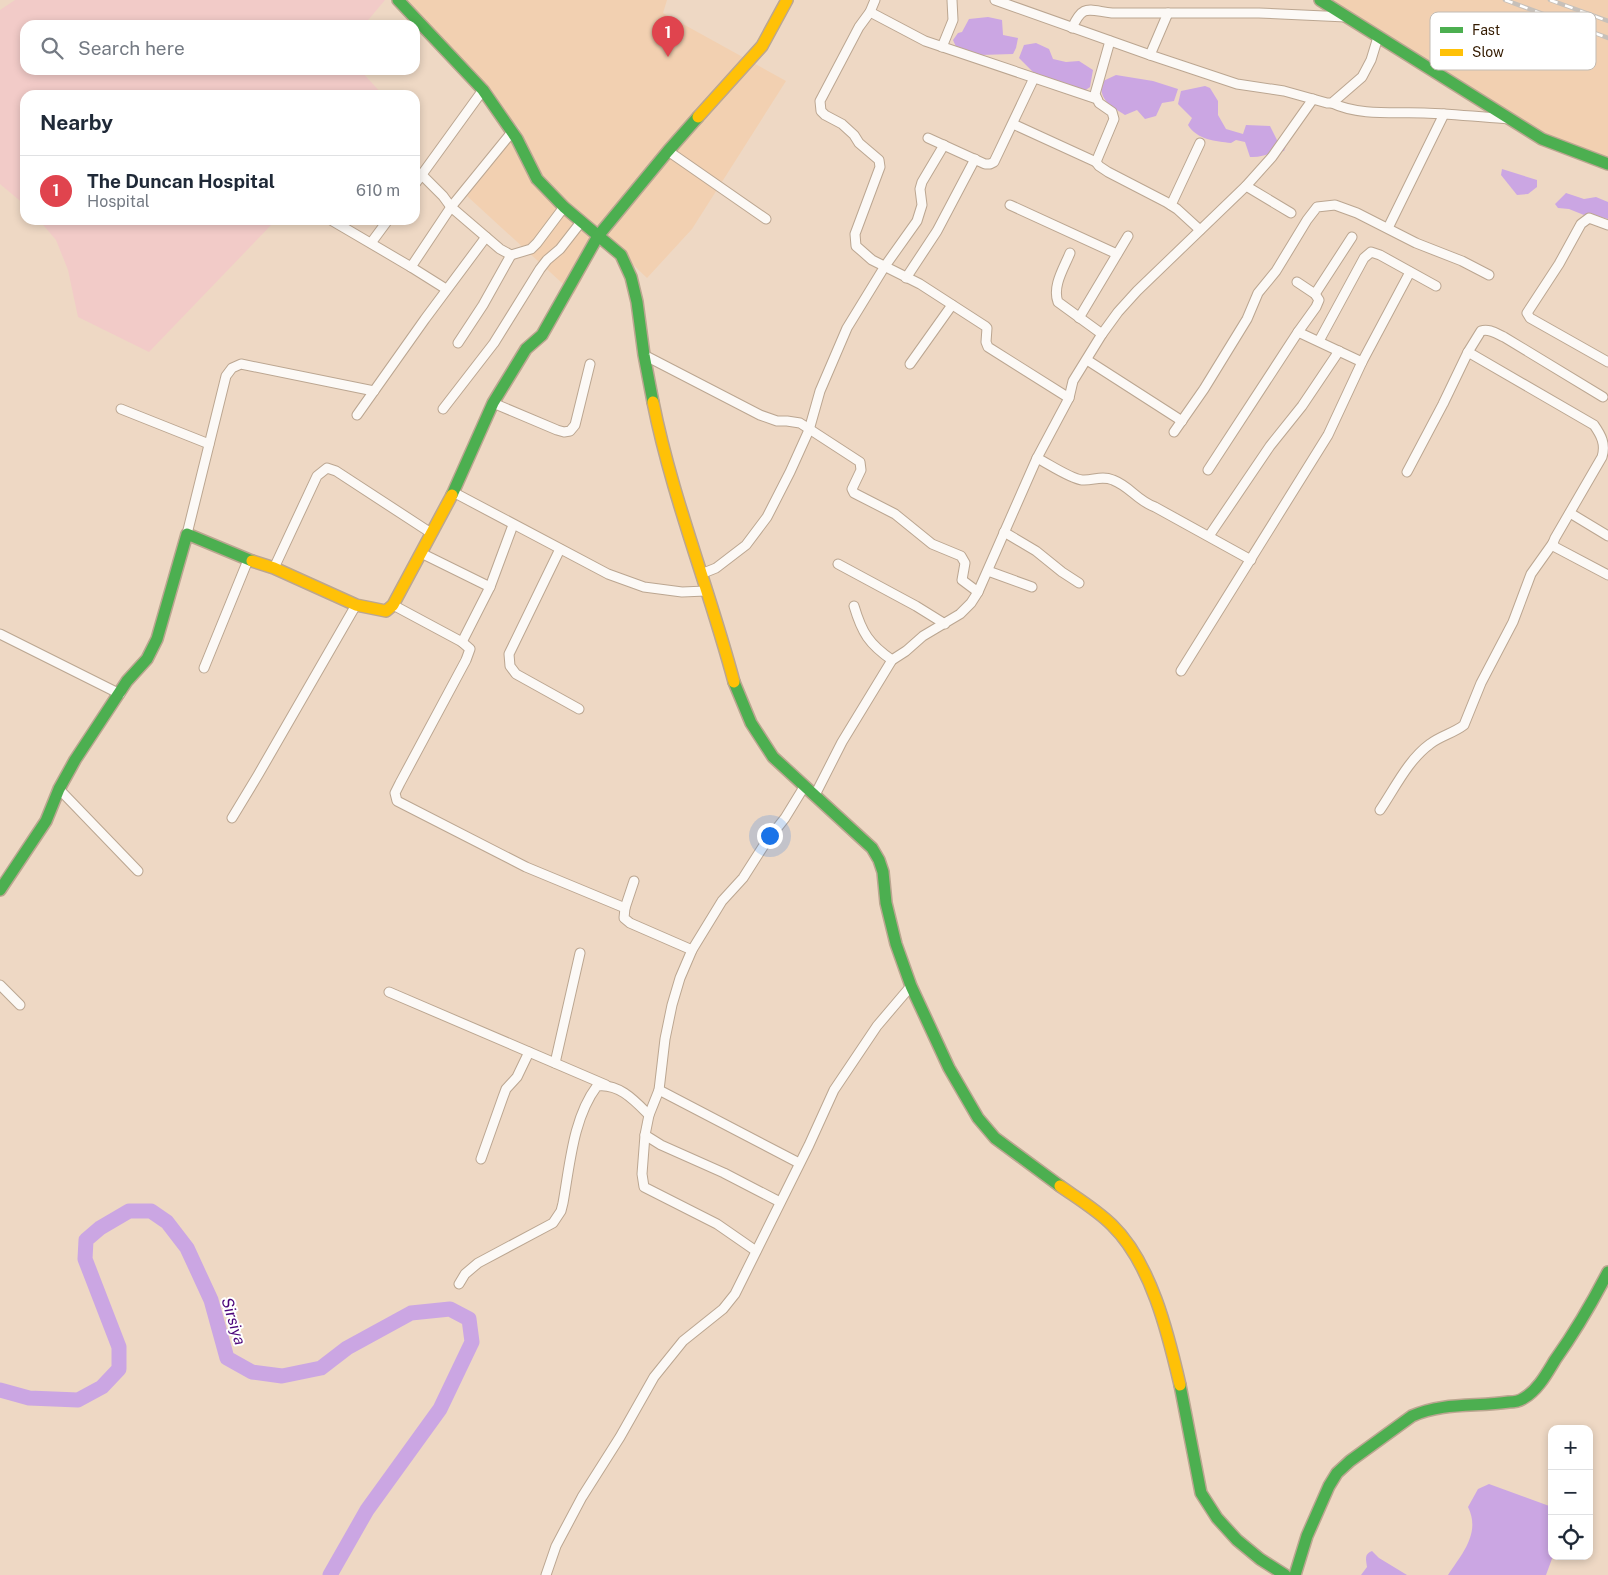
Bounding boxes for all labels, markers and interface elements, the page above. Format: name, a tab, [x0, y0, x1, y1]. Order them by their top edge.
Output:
legend	[1430, 12, 1596, 70]
pin: 1	[652, 16, 684, 57]
search box	[20, 20, 420, 75]
text: Fast	[1472, 22, 1500, 38]
icon: search	[38, 34, 66, 62]
text: Search here	[78, 37, 185, 59]
text: Slow	[1472, 44, 1504, 60]
text: Nearby	[40, 110, 113, 135]
text: The Duncan Hospital	[87, 170, 275, 192]
text: 1	[53, 181, 59, 200]
text: 610 m	[356, 181, 400, 200]
text: Hospital	[87, 192, 150, 211]
your location	[757, 823, 783, 849]
water label: Sirsiya	[217, 1295, 250, 1347]
map controls	[1548, 1425, 1593, 1560]
button: +	[1548, 1425, 1593, 1470]
button: −	[1548, 1470, 1593, 1515]
button: locate	[1548, 1515, 1593, 1560]

